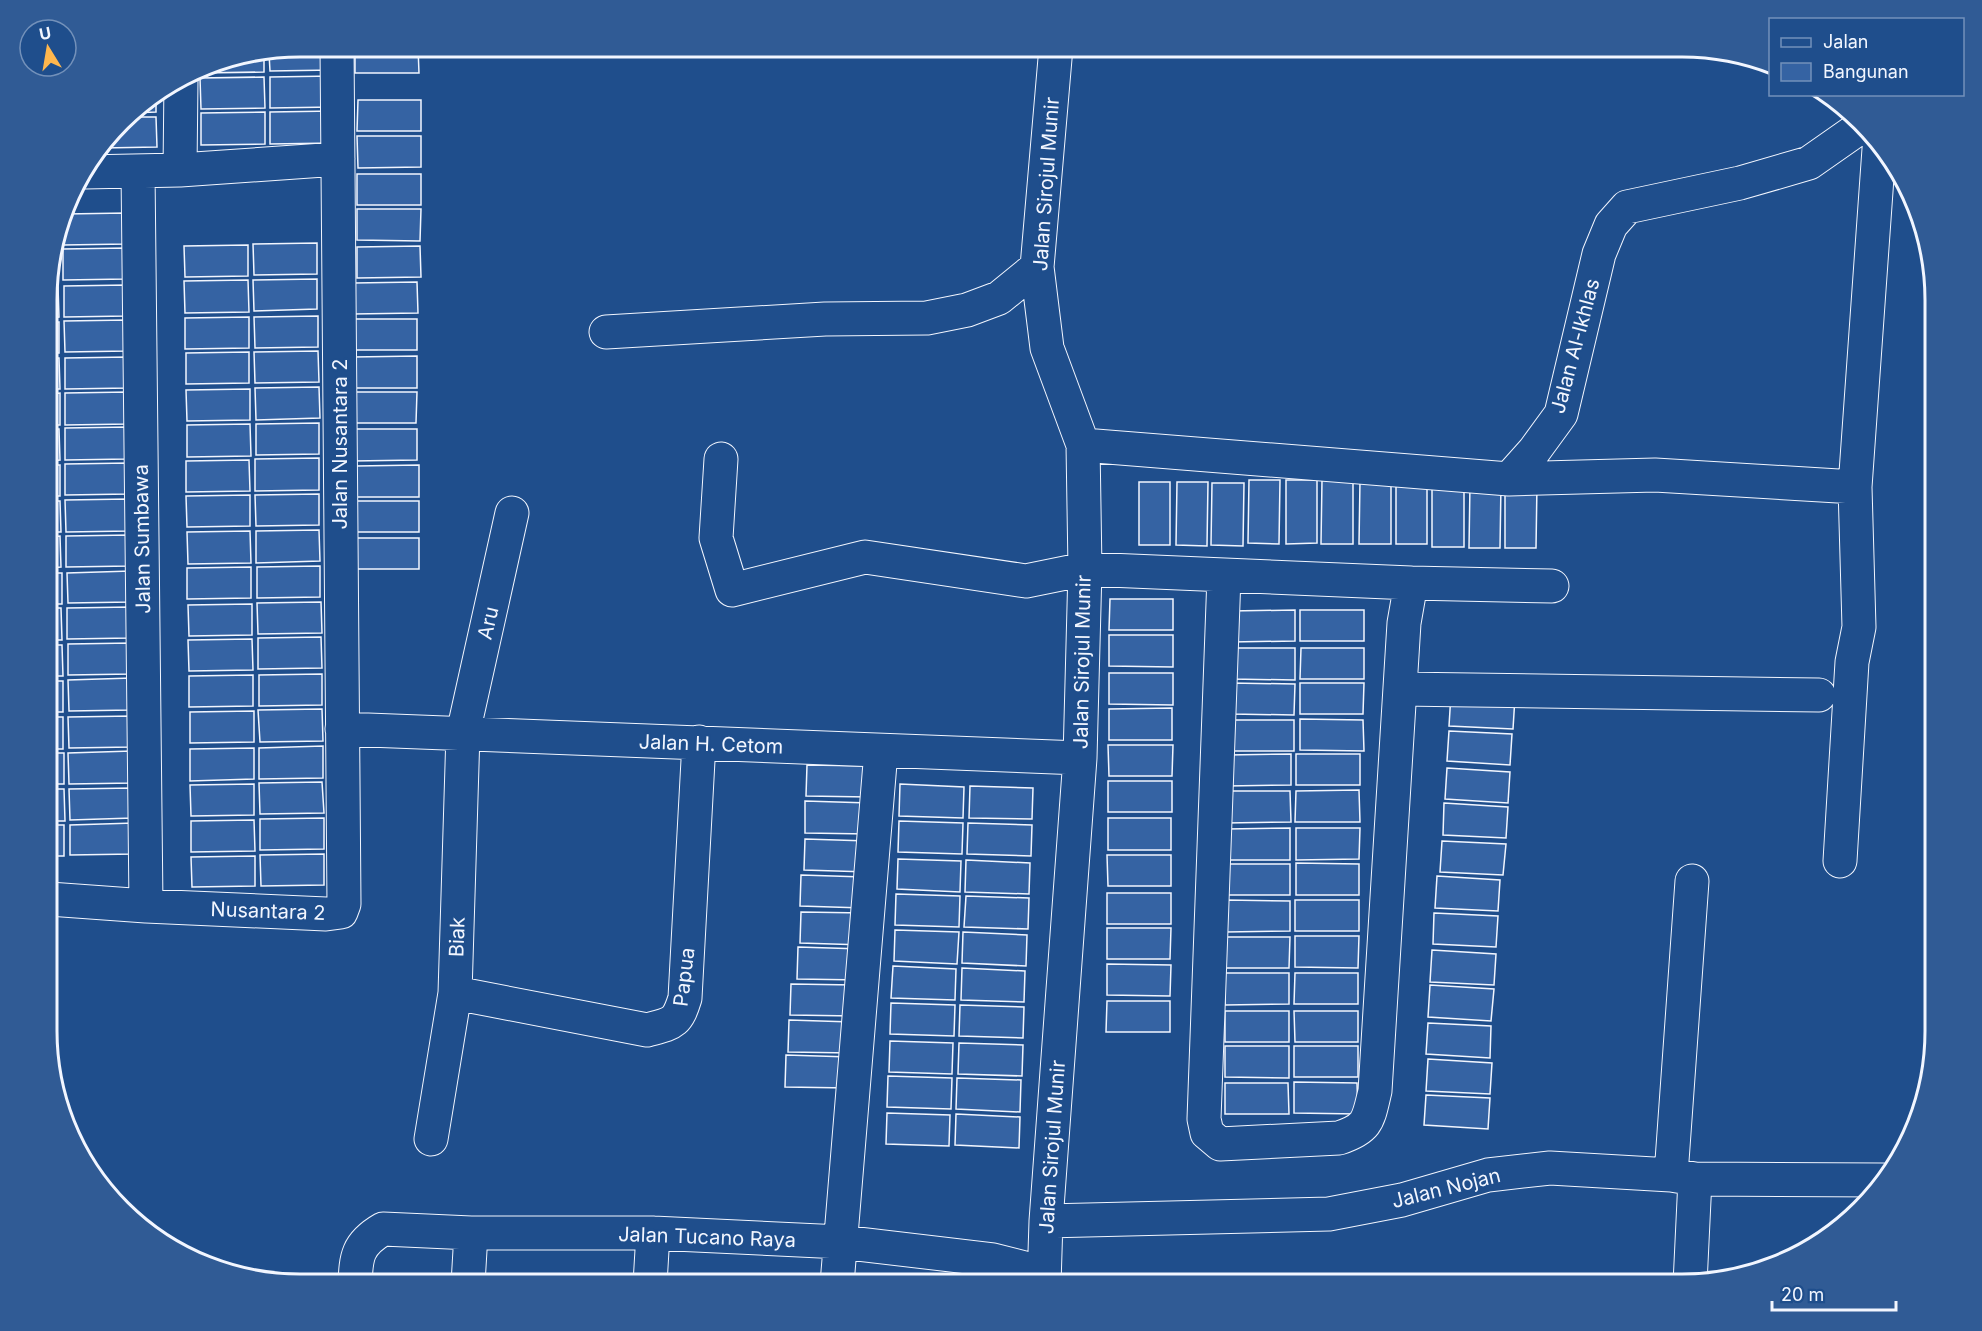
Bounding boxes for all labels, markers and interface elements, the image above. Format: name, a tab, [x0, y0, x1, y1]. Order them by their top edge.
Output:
north arrow	[18, 18, 78, 78]
legend	[1769, 18, 1964, 96]
text: U	[37, 22, 53, 44]
text: Jalan	[1823, 31, 1868, 52]
text: Bangunan	[1823, 61, 1909, 82]
street label: Jalan Sirojul Munir	[1028, 96, 1064, 272]
street label: Jalan Al-Ikhlas	[1545, 276, 1605, 416]
street label: Jalan Nusantara 2	[328, 358, 352, 530]
street label: Jalan Sumbawa	[129, 464, 155, 614]
street label: Jalan Sirojul Munir	[1068, 574, 1096, 749]
street label: Aru	[473, 604, 503, 642]
street label: Jalan H. Cetom	[638, 729, 784, 759]
street label: Nusantara 2	[210, 897, 326, 925]
street label: Biak	[444, 917, 470, 957]
street label: Papua	[668, 946, 700, 1008]
street label: Jalan Sirojul Munir	[1034, 1059, 1070, 1235]
street label: Jalan Nojan	[1389, 1163, 1503, 1213]
street label: Jalan Tucano Raya	[618, 1222, 796, 1252]
scale bar	[1772, 1274, 1896, 1312]
text: 20 m	[1781, 1284, 1824, 1305]

